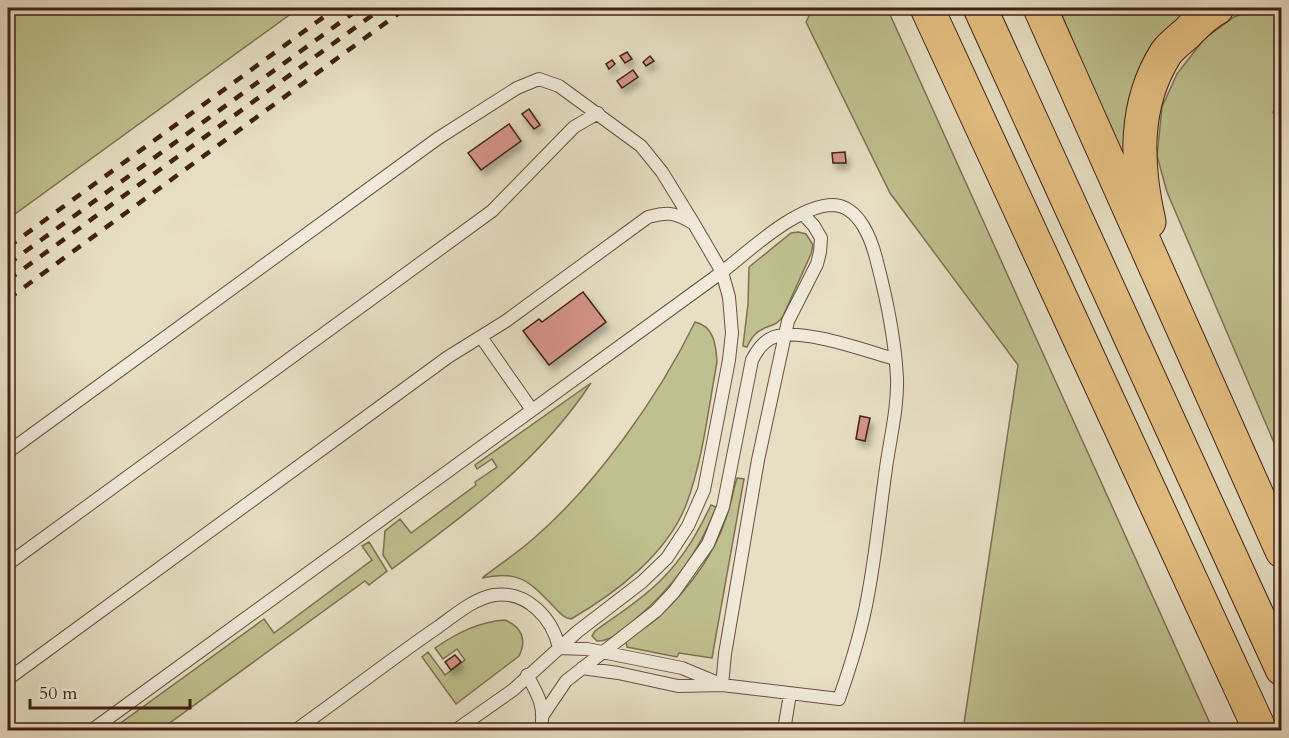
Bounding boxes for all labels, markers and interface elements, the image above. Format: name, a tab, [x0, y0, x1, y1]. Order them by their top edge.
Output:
scale bar	[30, 672, 190, 710]
text: 50 m	[39, 681, 78, 706]

